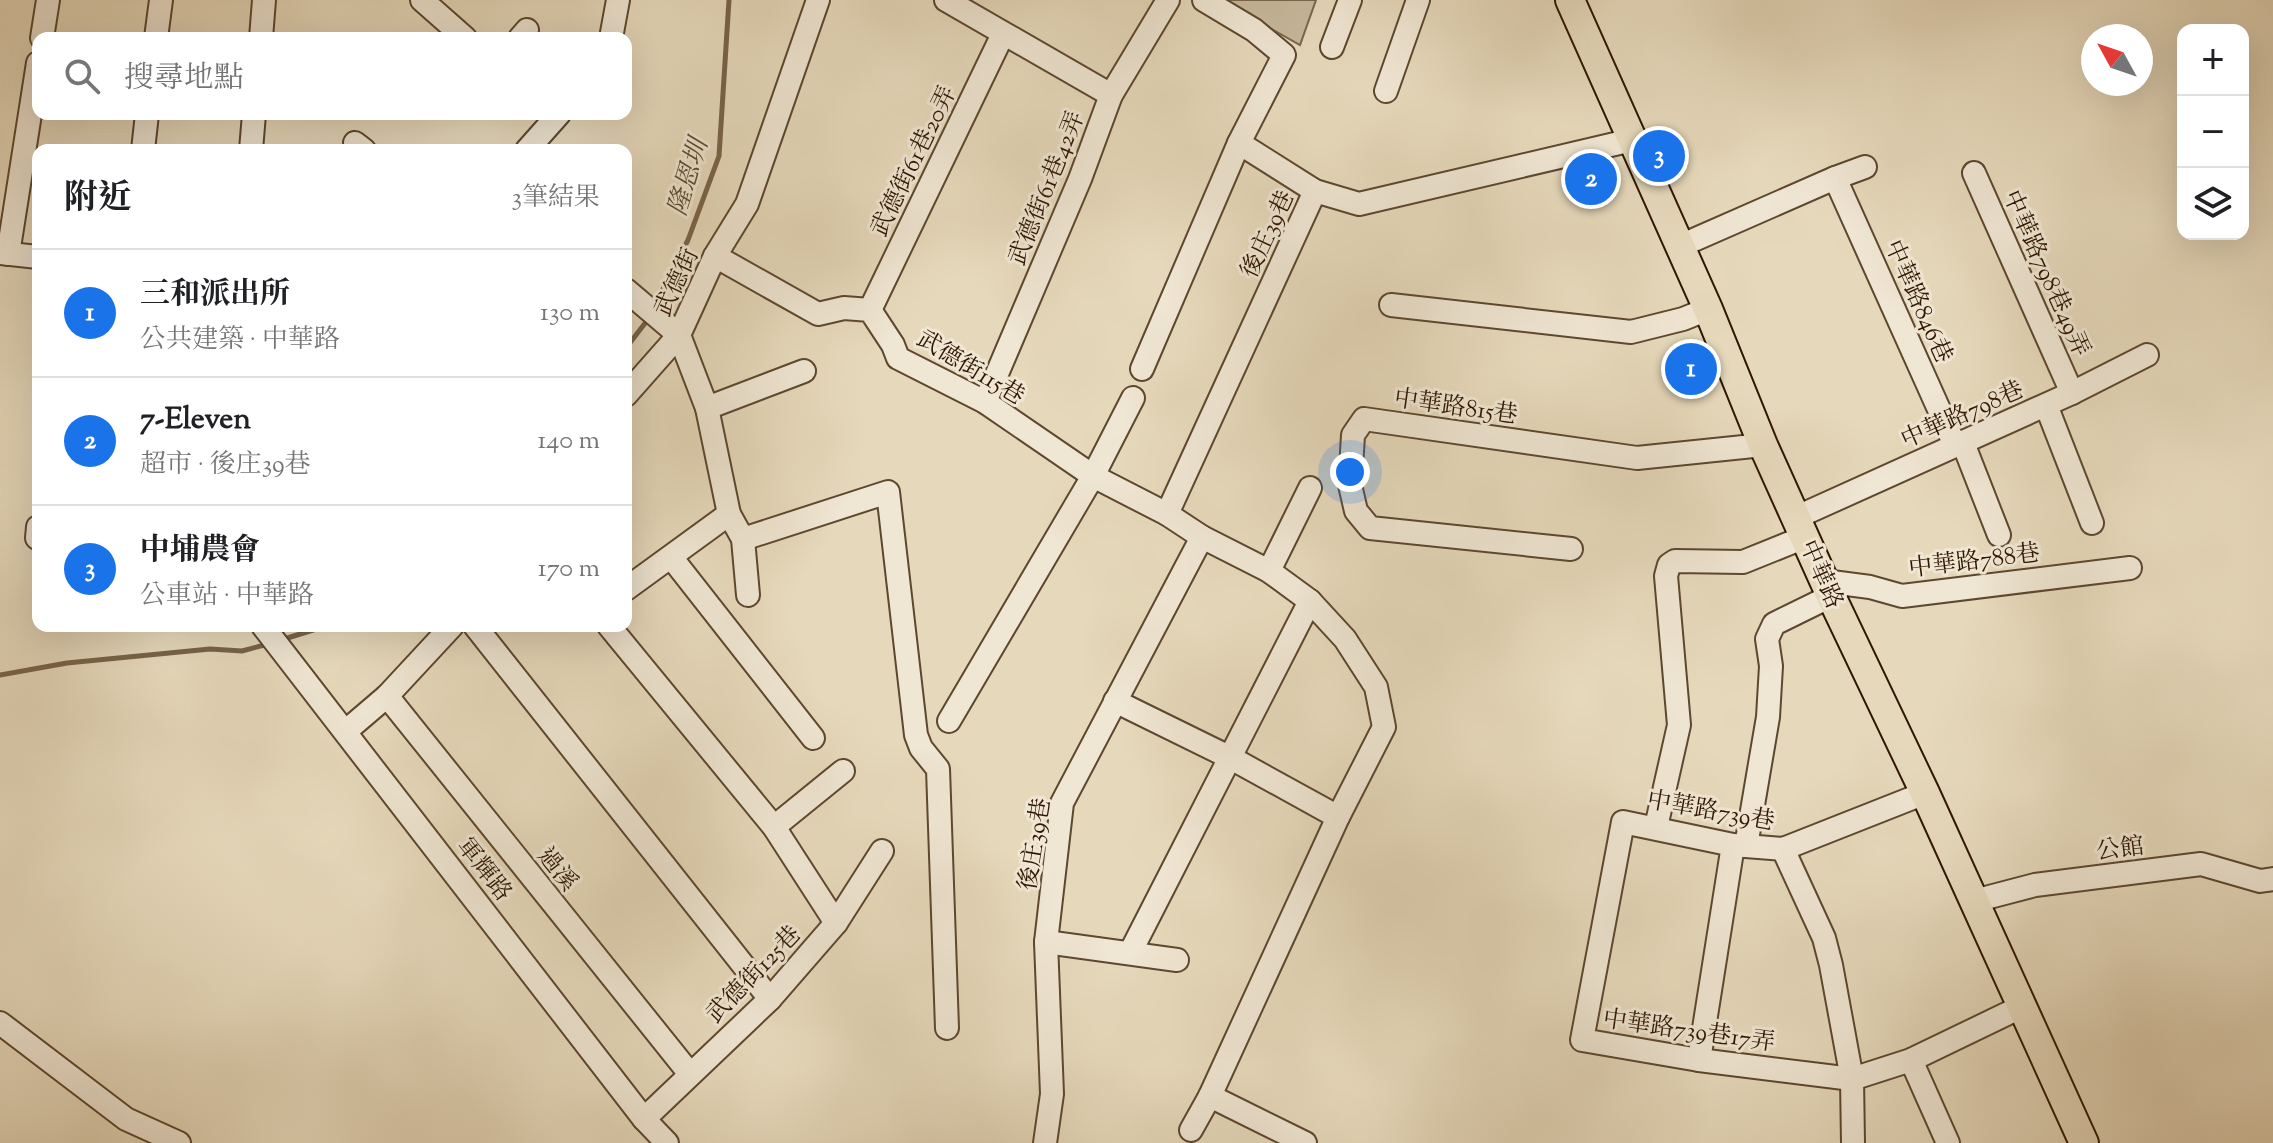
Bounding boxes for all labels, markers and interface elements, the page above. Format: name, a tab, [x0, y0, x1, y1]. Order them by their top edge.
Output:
north arrow	[2081, 24, 2153, 96]
map controls	[2177, 24, 2249, 240]
button: +	[2177, 24, 2249, 96]
search box	[32, 32, 632, 120]
icon: search	[60, 54, 104, 98]
text: 搜尋地點	[124, 58, 244, 101]
street label: 武德街61巷20弄	[864, 81, 966, 243]
button: −	[2177, 96, 2249, 168]
street label: 武德街61巷42弄	[1002, 107, 1094, 271]
pin: 3	[1633, 126, 1685, 186]
water label: 隆恩圳	[660, 131, 720, 220]
pin: 2	[1565, 149, 1617, 209]
button: layers	[2177, 168, 2249, 240]
text: 附近	[64, 175, 132, 224]
text: 3筆結果	[511, 180, 600, 217]
street label: 後庄39巷	[1234, 185, 1304, 284]
street label: 中華路798巷49弄	[1993, 185, 2097, 362]
street label: 中華路846巷	[1875, 235, 1959, 369]
street label: 武德街	[647, 243, 708, 323]
text: 三和派出所	[140, 274, 290, 317]
text: 1	[86, 295, 94, 332]
text: 130 m	[540, 295, 600, 332]
text: 公共建築 · 中華路	[140, 322, 340, 359]
street label: 武德街115巷	[910, 323, 1030, 414]
pin: 1	[1665, 339, 1717, 399]
street label: 中華路798巷	[1896, 374, 2030, 458]
street label: 中華路815巷	[1392, 382, 1520, 433]
text: 7-Eleven	[140, 399, 251, 442]
text: 2	[84, 423, 96, 460]
text: 140 m	[537, 423, 600, 460]
text: 超市 · 後庄39巷	[140, 447, 311, 484]
your location	[1330, 452, 1370, 492]
text: 中埔農會	[140, 530, 260, 573]
street label: 中華路	[1790, 535, 1850, 615]
street label: 中華路788巷	[1907, 537, 2042, 587]
text: 3	[85, 551, 95, 588]
text: 170 m	[538, 551, 600, 588]
text: 公車站 · 中華路	[140, 578, 314, 615]
street label: 中華路739巷	[1644, 784, 1777, 840]
street label: 後庄39巷	[1012, 796, 1060, 893]
street label: 公館	[2094, 830, 2146, 870]
street label: 軍輝路	[448, 831, 519, 909]
street label: 過溪	[528, 841, 585, 900]
street label: 武德街125巷	[699, 919, 810, 1032]
street label: 中華路739巷17弄	[1601, 1003, 1777, 1061]

